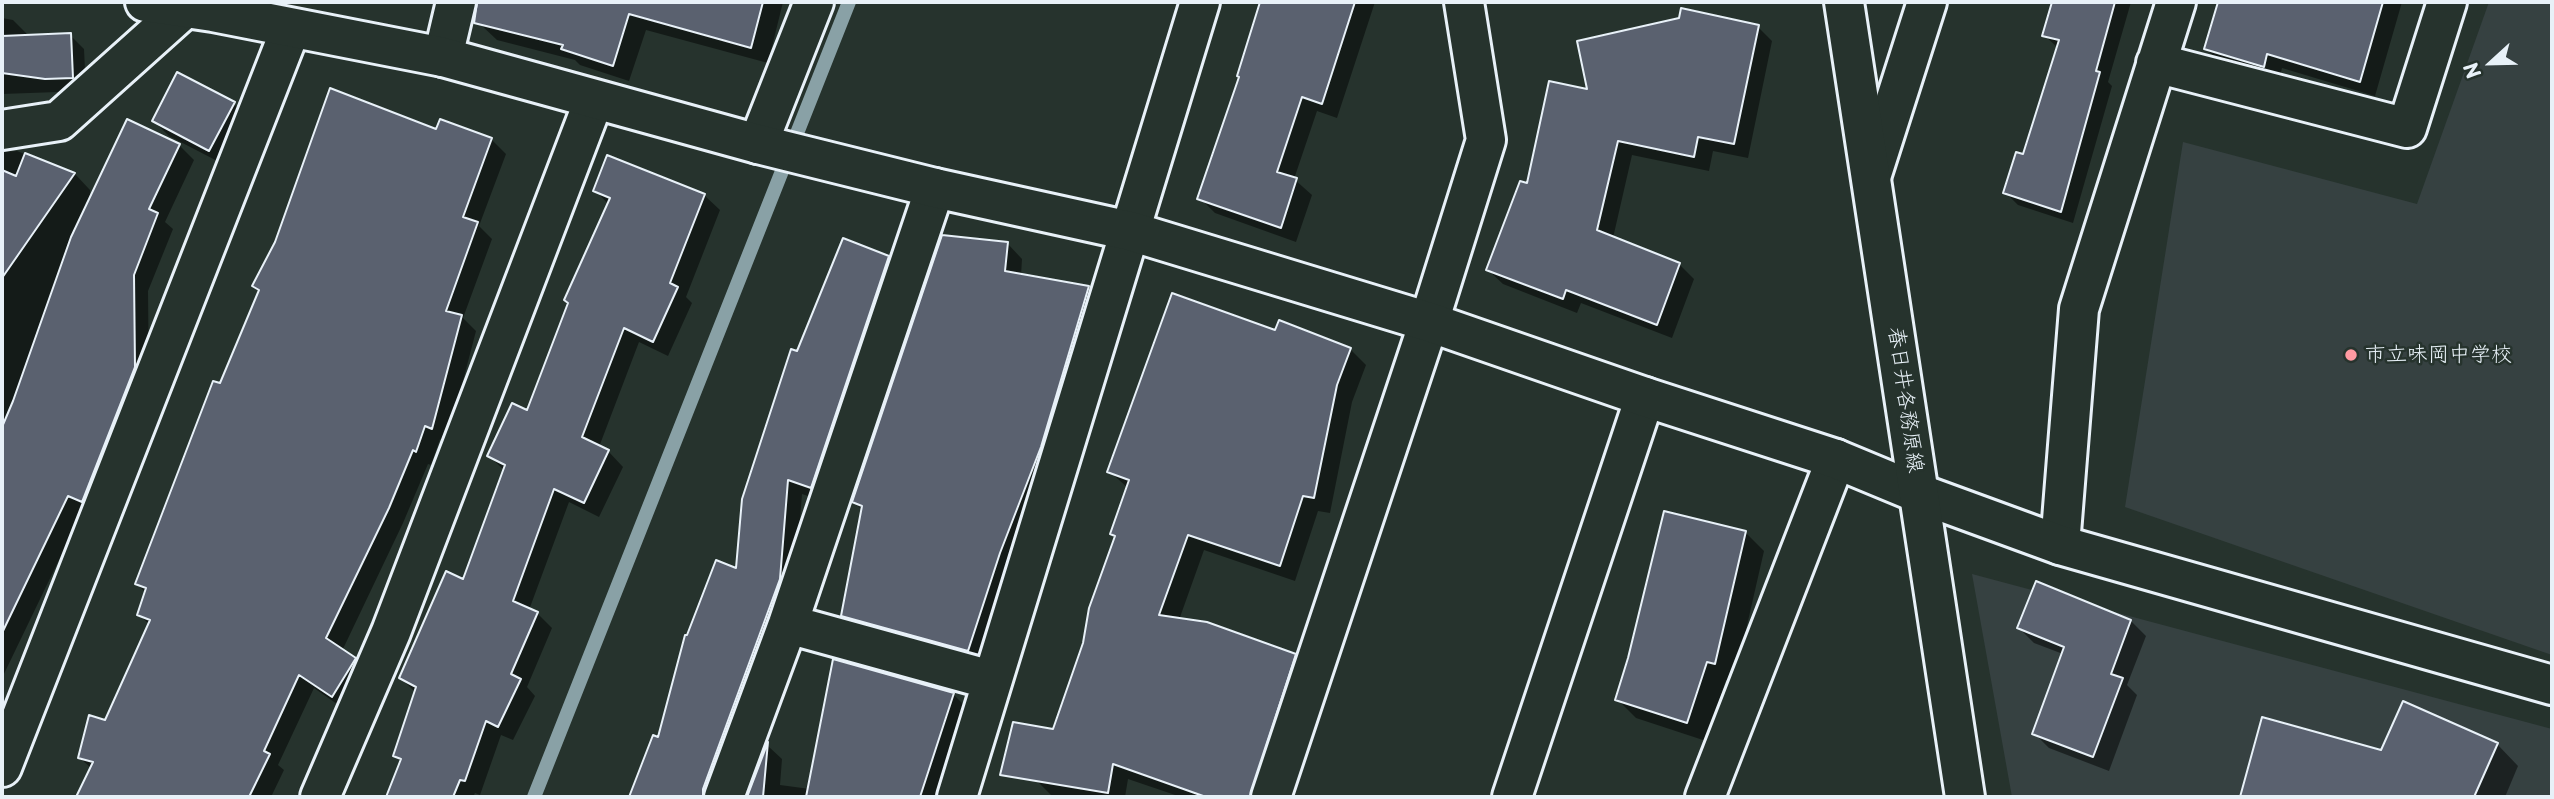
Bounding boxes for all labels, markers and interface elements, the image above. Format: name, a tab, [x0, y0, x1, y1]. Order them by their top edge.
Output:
north arrow	[2456, 28, 2526, 98]
text: N	[2456, 59, 2487, 83]
street label: 春日井各務原線	[1882, 325, 1928, 475]
place label: 市立味岡中学校	[2365, 342, 2512, 368]
marker: 市立味岡中学校	[2343, 347, 2359, 363]

